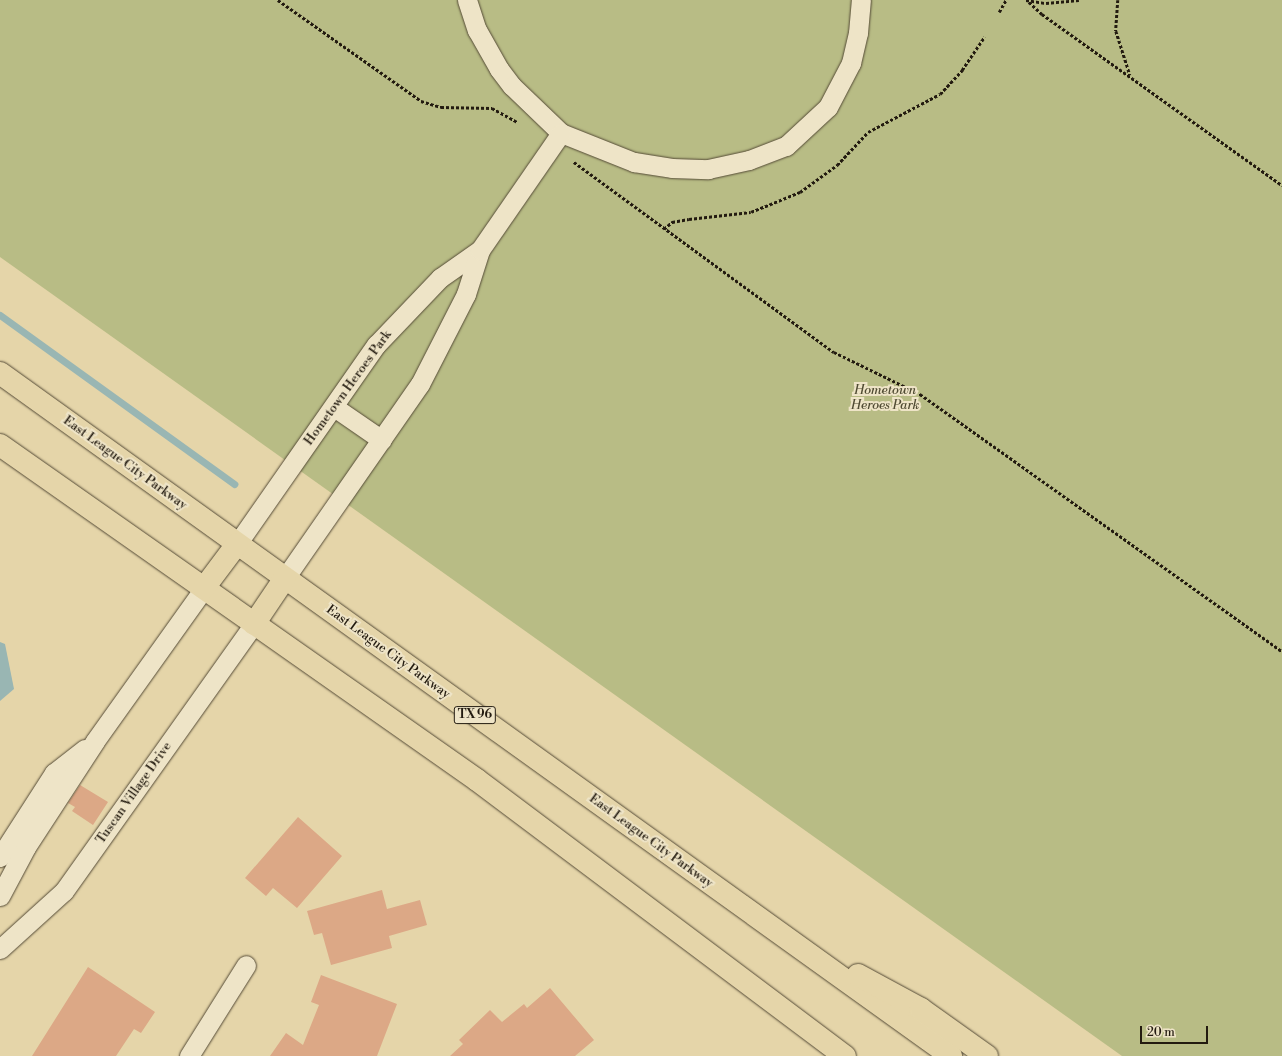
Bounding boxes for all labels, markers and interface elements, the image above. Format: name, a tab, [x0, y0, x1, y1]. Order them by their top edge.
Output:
street label: Hometown Heroes Park	[301, 327, 395, 449]
park label: Hometown Heroes Park	[851, 383, 919, 414]
street label: East League City Parkway	[60, 413, 190, 513]
street label: East League City Parkway	[323, 602, 453, 702]
road number: TX 96	[453, 705, 497, 725]
street label: Tuscan Village Drive	[93, 739, 175, 847]
street label: East League City Parkway	[586, 791, 716, 891]
scale bar	[1142, 1018, 1210, 1044]
text: 20 m	[1147, 1025, 1175, 1040]

